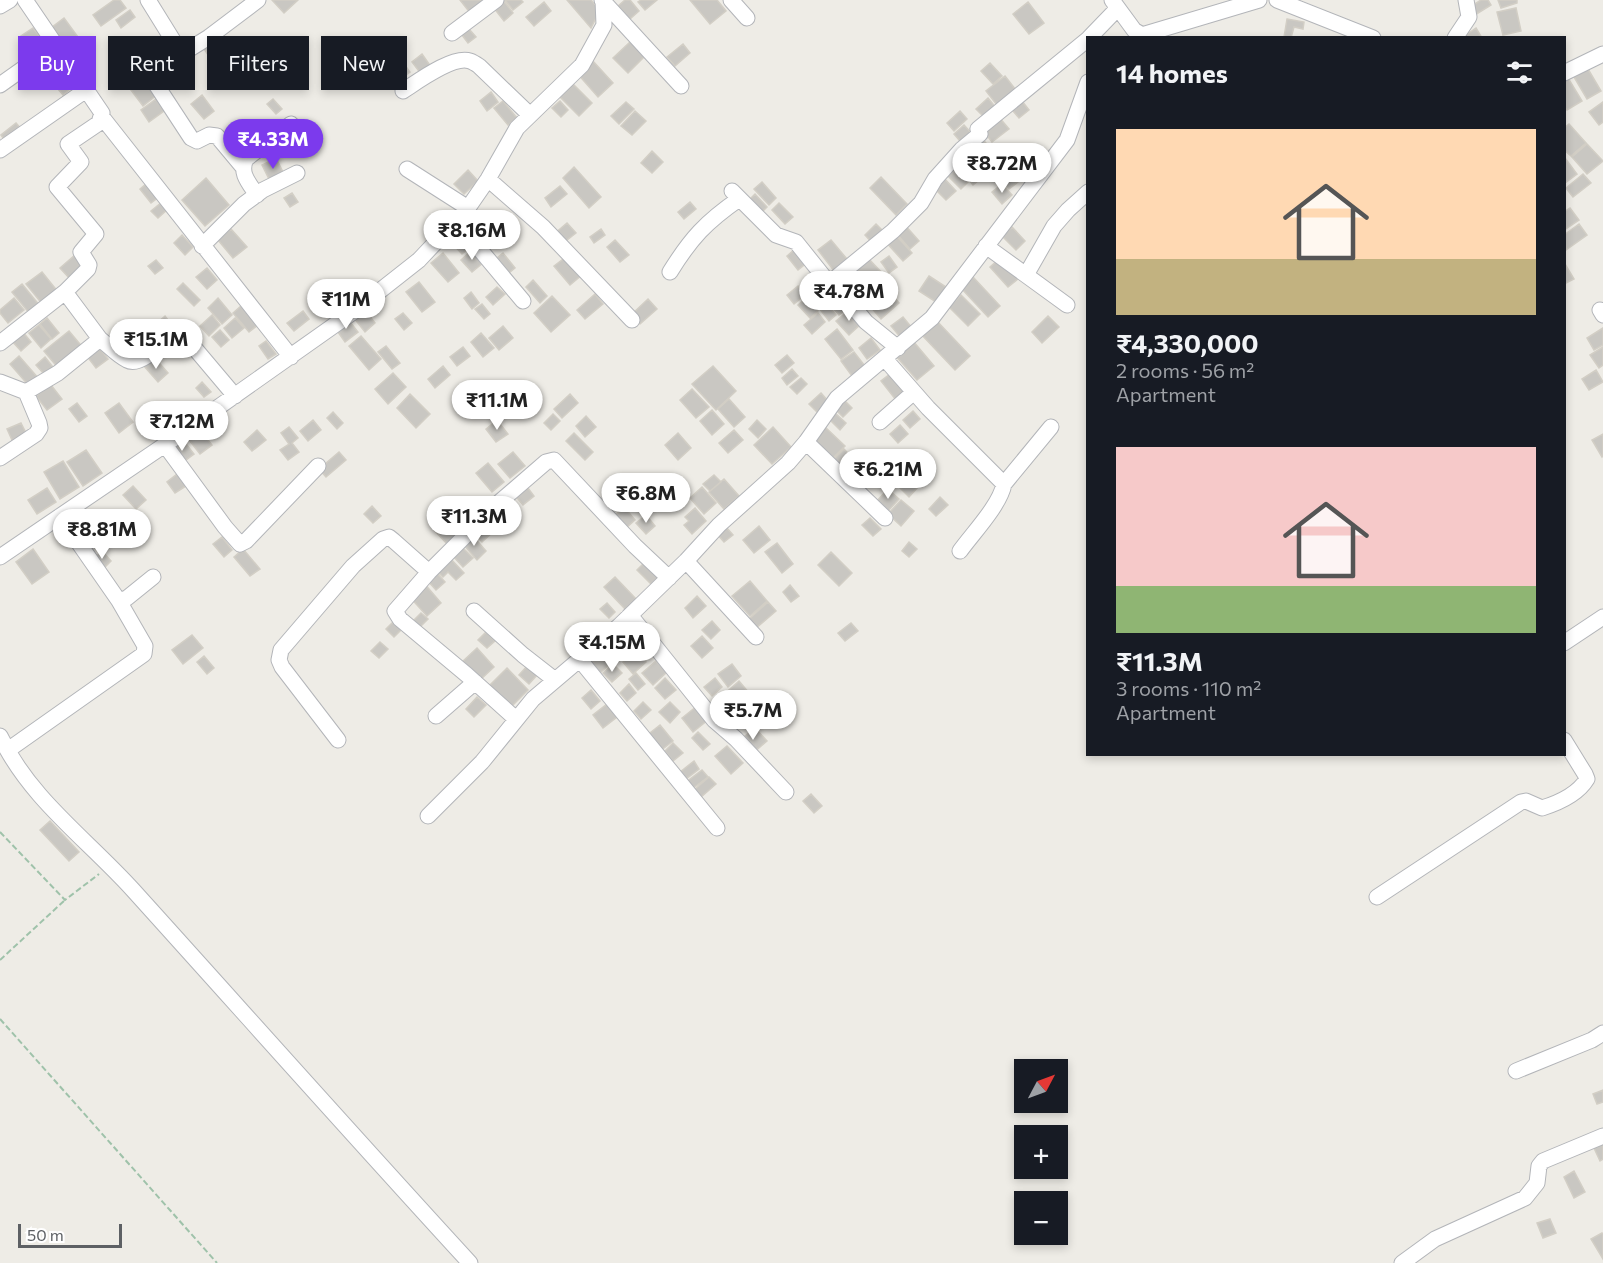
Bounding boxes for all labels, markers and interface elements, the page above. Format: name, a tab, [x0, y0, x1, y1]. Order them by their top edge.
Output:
chip: Buy	[18, 36, 96, 90]
chip: Rent	[108, 36, 195, 90]
chip: Filters	[207, 36, 309, 90]
chip: New	[321, 36, 407, 90]
icon: filters	[1503, 56, 1536, 89]
text: 14 homes	[1116, 57, 1228, 88]
pin: ₹4.33M	[224, 119, 322, 170]
text: ₹4.33M	[237, 126, 309, 150]
pin: ₹8.72M	[953, 143, 1051, 194]
text: ₹8.72M	[966, 150, 1038, 174]
icon: home	[1272, 168, 1380, 276]
pin: ₹8.16M	[423, 210, 521, 261]
text: ₹8.16M	[438, 217, 506, 241]
pin: ₹4.78M	[800, 271, 898, 322]
text: ₹4.78M	[813, 278, 885, 302]
pin: ₹11M	[310, 279, 382, 330]
text: ₹11M	[321, 286, 371, 310]
pin: ₹15.1M	[107, 319, 205, 370]
text: ₹15.1M	[124, 326, 188, 350]
text: ₹4,330,000	[1116, 327, 1259, 358]
text: 2 rooms · 56 m²	[1116, 358, 1254, 382]
pin: ₹11.1M	[448, 380, 546, 431]
text: Apartment	[1116, 382, 1216, 406]
text: ₹11.1M	[466, 387, 528, 411]
pin: ₹7.12M	[133, 401, 231, 452]
text: ₹7.12M	[149, 408, 215, 432]
pin: ₹6.21M	[839, 449, 937, 500]
text: ₹6.21M	[853, 456, 923, 480]
pin: ₹6.8M	[604, 473, 688, 524]
text: ₹6.8M	[615, 480, 677, 504]
icon: home	[1272, 486, 1380, 594]
pin: ₹11.3M	[425, 496, 523, 547]
text: ₹11.3M	[441, 503, 507, 527]
pin: ₹8.81M	[53, 509, 151, 560]
text: ₹8.81M	[67, 516, 137, 540]
pin: ₹4.15M	[563, 622, 661, 673]
text: ₹4.15M	[578, 629, 646, 653]
text: ₹11.3M	[1116, 645, 1203, 676]
text: 3 rooms · 110 m²	[1116, 676, 1261, 700]
pin: ₹5.7M	[711, 690, 795, 741]
text: ₹5.7M	[724, 697, 782, 721]
text: Apartment	[1116, 700, 1216, 724]
north arrow	[1014, 1059, 1068, 1113]
map controls	[1014, 1059, 1068, 1245]
button: +	[1014, 1125, 1068, 1179]
button: −	[1014, 1191, 1068, 1245]
scale bar	[18, 1221, 122, 1248]
text: 50 m	[27, 1225, 64, 1244]

